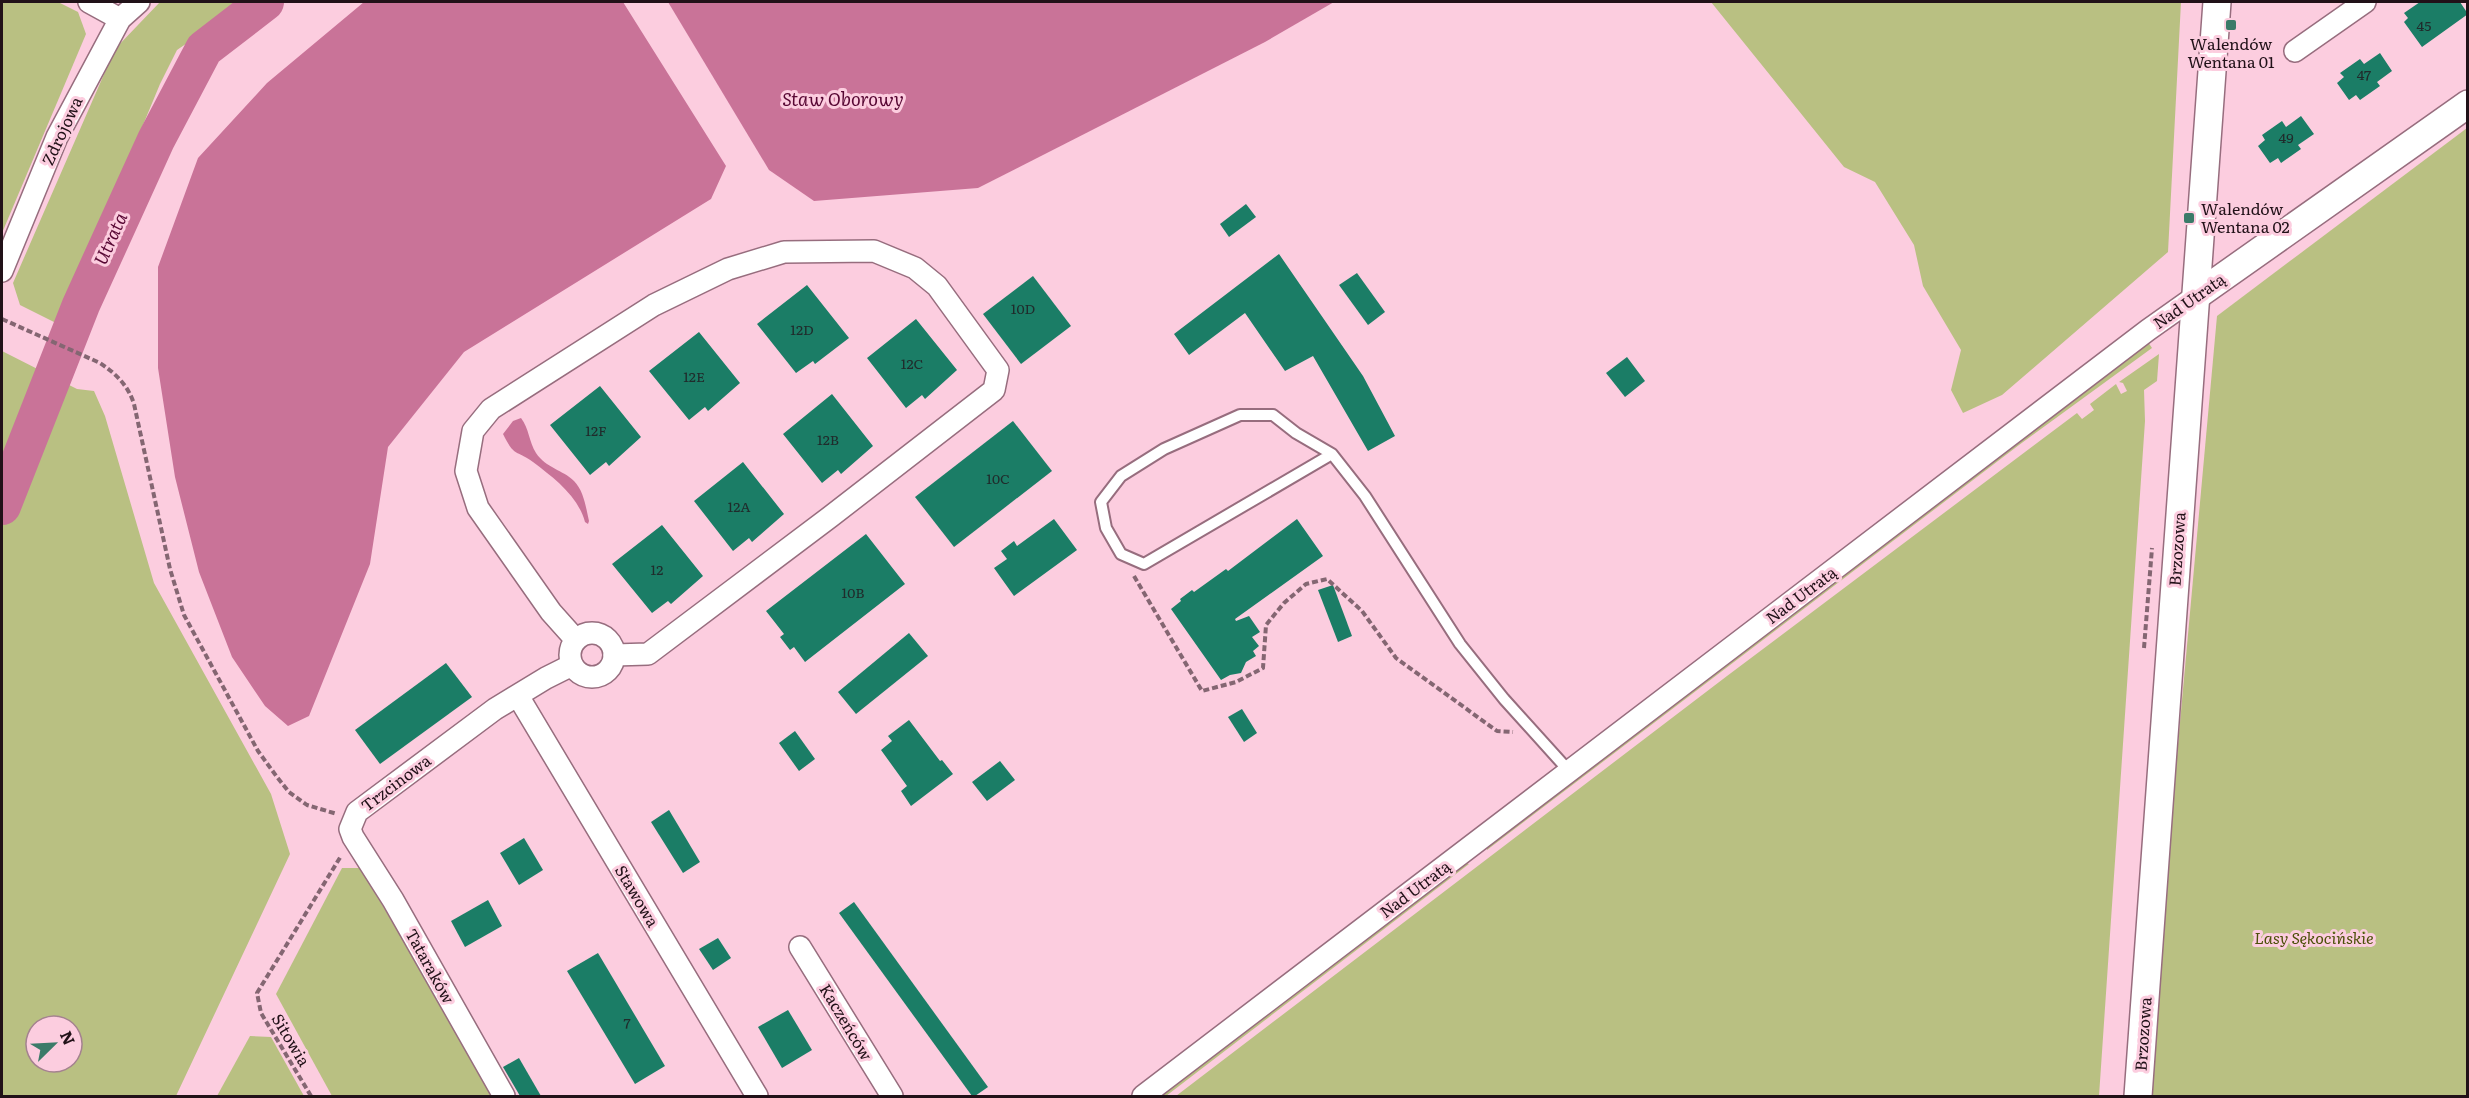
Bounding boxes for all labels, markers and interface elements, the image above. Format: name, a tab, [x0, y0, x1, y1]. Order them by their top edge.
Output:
house number: 45	[2417, 15, 2431, 35]
marker: Walendów Wentana 01	[2224, 18, 2238, 32]
place label: Walendów Wentana 01	[2187, 31, 2275, 73]
house number: 47	[2357, 64, 2371, 84]
water label: Staw Oborowy	[782, 85, 904, 112]
street label: Zdrojowa	[35, 92, 88, 169]
house number: 49	[2278, 127, 2294, 147]
place label: Walendów Wentana 02	[2201, 196, 2290, 238]
water label: Utrata	[86, 207, 133, 269]
marker: Walendów Wentana 02	[2182, 211, 2196, 225]
street label: Nad Utratą	[2147, 266, 2230, 334]
house number: 10D	[1011, 298, 1036, 318]
house number: 12D	[790, 319, 814, 339]
house number: 12C	[901, 353, 923, 373]
house number: 12E	[683, 366, 705, 386]
house number: 12F	[585, 420, 607, 440]
house number: 12B	[817, 429, 839, 449]
house number: 10C	[986, 468, 1010, 488]
house number: 12A	[727, 496, 751, 516]
street label: Brzozowa	[2161, 511, 2191, 587]
house number: 12	[651, 559, 663, 579]
street label: Nad Utratą	[1760, 559, 1841, 629]
house number: 10B	[841, 582, 865, 602]
street label: Trzcinowa	[355, 748, 436, 816]
street label: Nad Utratą	[1374, 853, 1455, 923]
street label: Stawowa	[610, 860, 666, 931]
street label: Tataraków	[400, 924, 461, 1008]
park label: Lasy Sękocińskie	[2254, 925, 2374, 949]
street label: Kaczeńców	[815, 979, 879, 1065]
street label: Brzozowa	[2127, 996, 2157, 1072]
street label: Sitowia	[267, 1009, 317, 1071]
house number: 7	[623, 1012, 631, 1032]
north arrow	[24, 1014, 84, 1074]
text: N	[55, 1026, 82, 1049]

